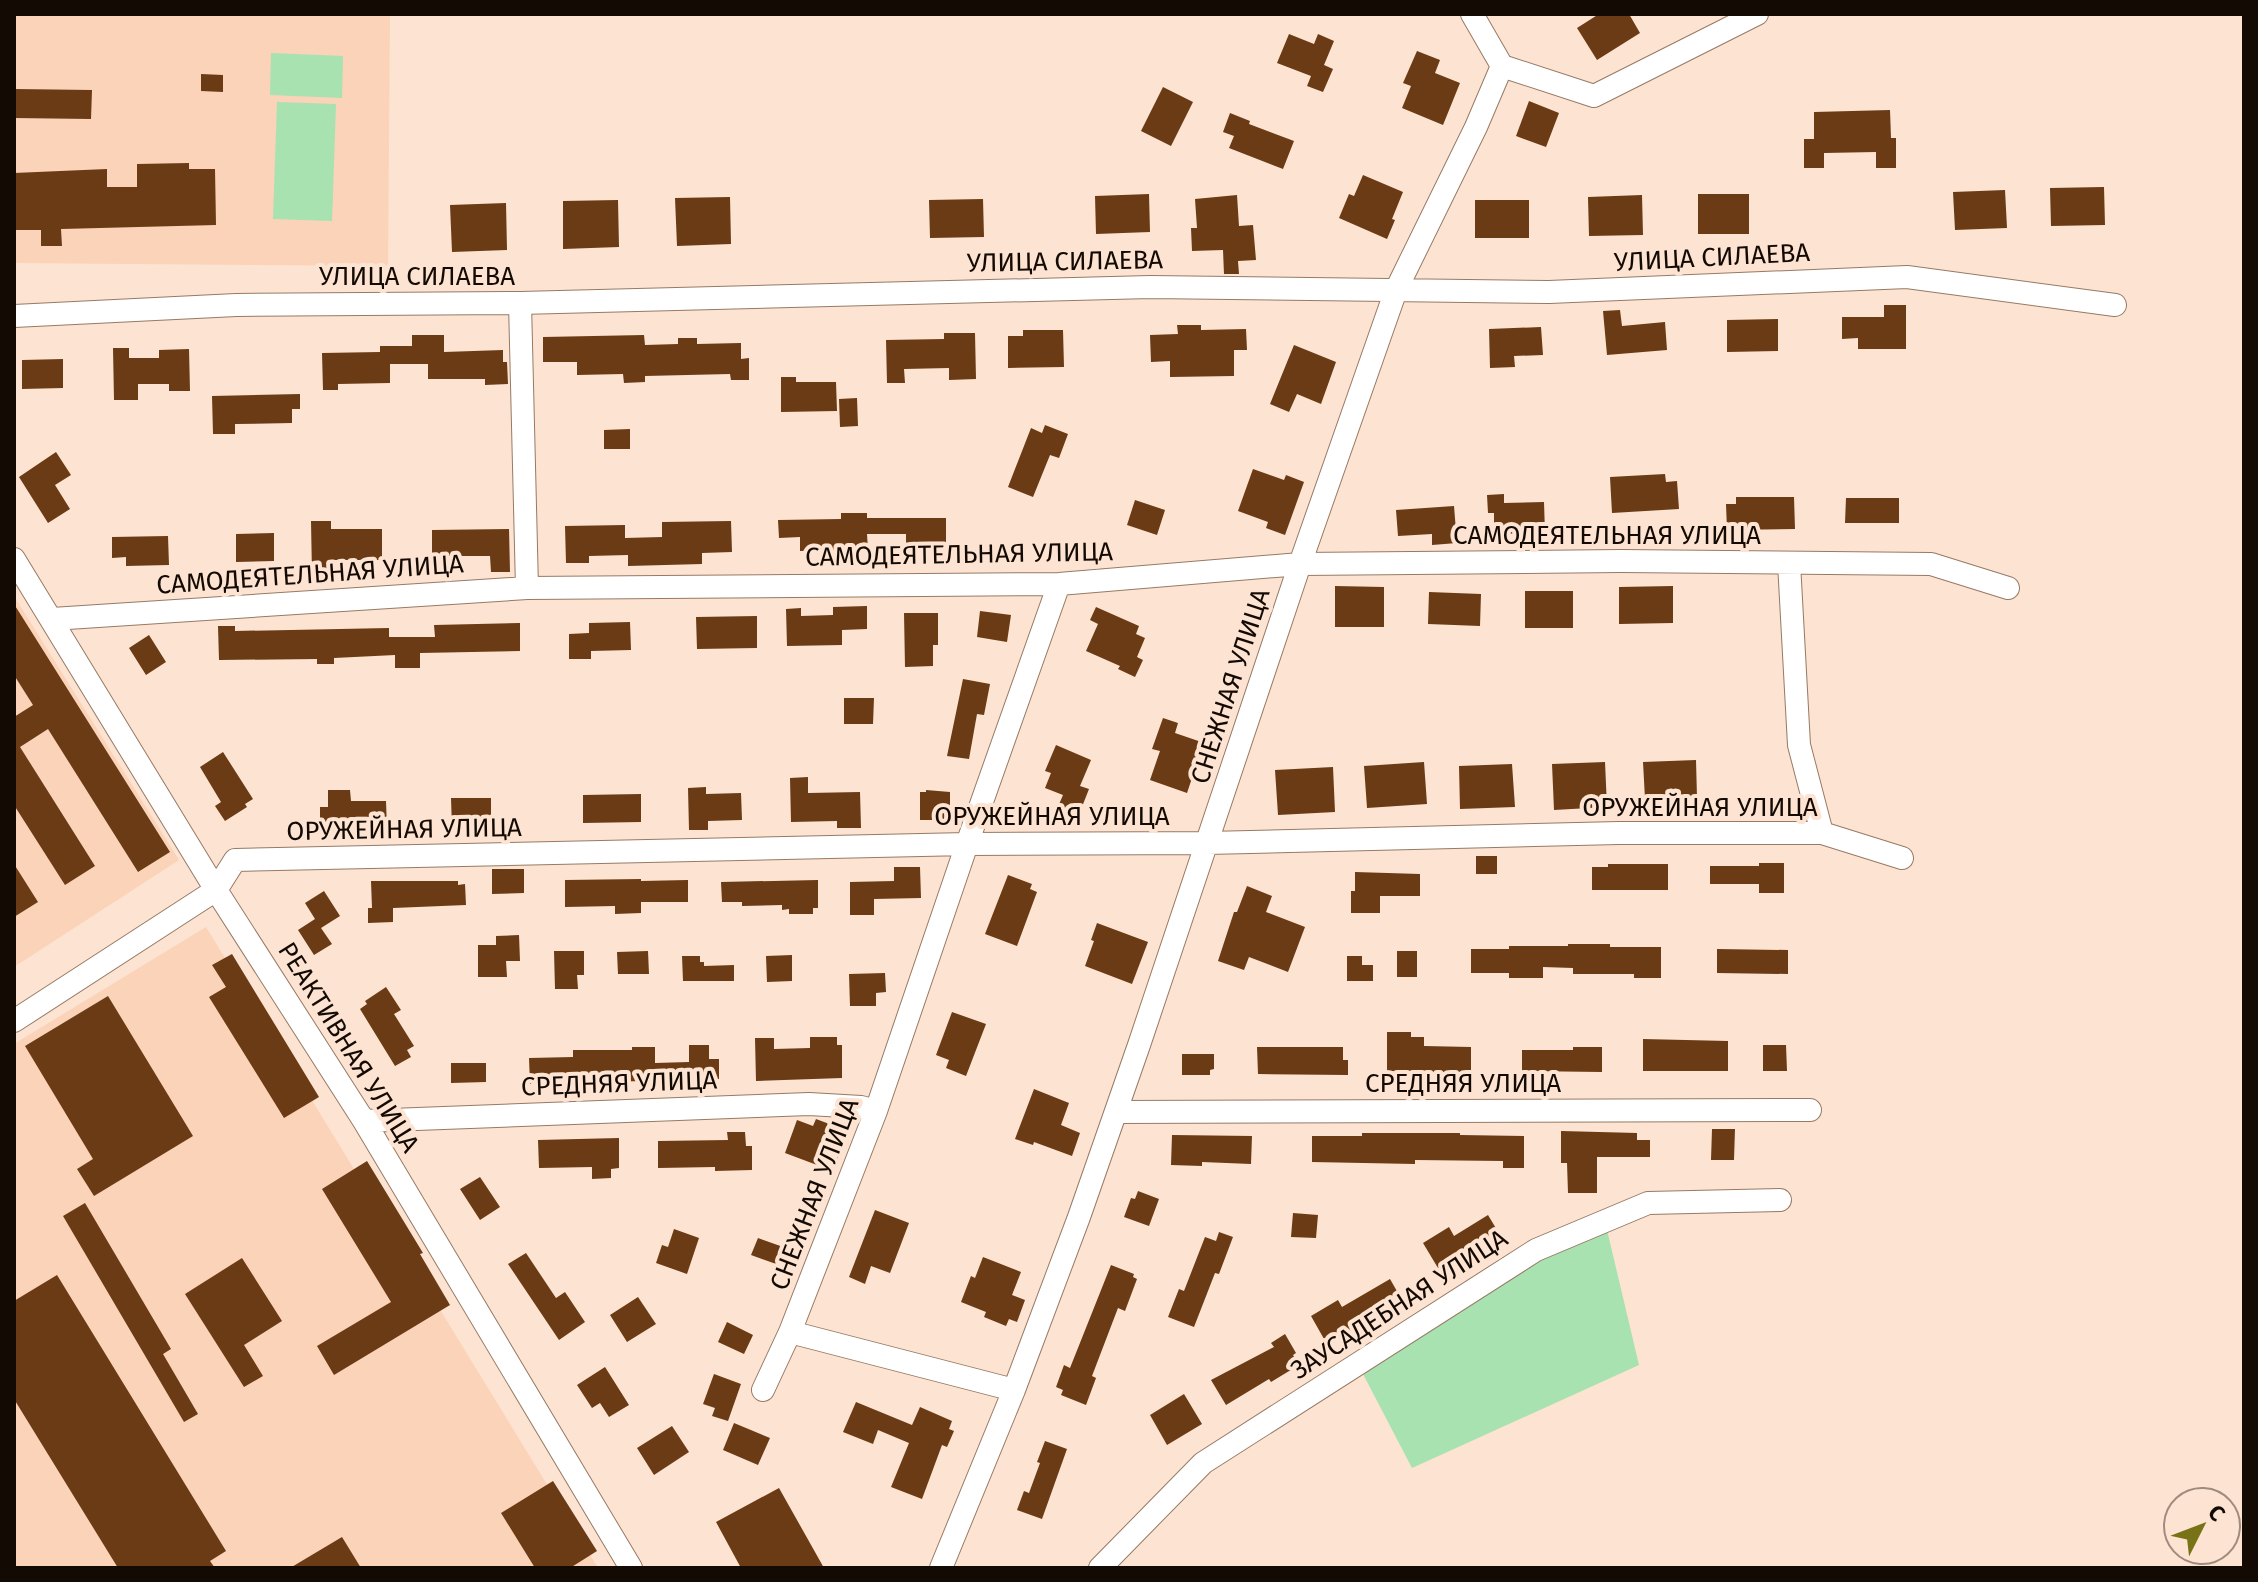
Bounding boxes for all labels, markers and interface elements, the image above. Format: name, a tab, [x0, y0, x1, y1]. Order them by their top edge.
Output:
street label: УЛИЦА СИЛАЕВА	[1613, 237, 1811, 278]
street label: УЛИЦА СИЛАЕВА	[967, 244, 1163, 279]
street label: УЛИЦА СИЛАЕВА	[319, 261, 515, 292]
street label: САМОДЕЯТЕЛЬНАЯ УЛИЦА	[1453, 520, 1761, 551]
street label: САМОДЕЯТЕЛЬНАЯ УЛИЦА	[805, 536, 1113, 573]
street label: САМОДЕЯТЕЛЬНАЯ УЛИЦА	[155, 548, 465, 601]
street label: СНЕЖНАЯ УЛИЦА	[1184, 585, 1277, 788]
street label: ОРУЖЕЙНАЯ УЛИЦА	[1582, 792, 1818, 823]
street label: ОРУЖЕЙНАЯ УЛИЦА	[934, 801, 1170, 832]
street label: ОРУЖЕЙНАЯ УЛИЦА	[286, 812, 522, 847]
street label: РЕАКТИВНАЯ УЛИЦА	[271, 936, 426, 1158]
street label: СРЕДНЯЯ УЛИЦА	[520, 1065, 718, 1102]
street label: СРЕДНЯЯ УЛИЦА	[1365, 1068, 1561, 1099]
street label: СНЕЖНАЯ УЛИЦА	[764, 1094, 865, 1295]
street label: ЗАУСАДЕБНАЯ УЛИЦА	[1285, 1223, 1513, 1386]
north arrow	[2162, 1486, 2242, 1566]
text: С	[2202, 1499, 2231, 1527]

